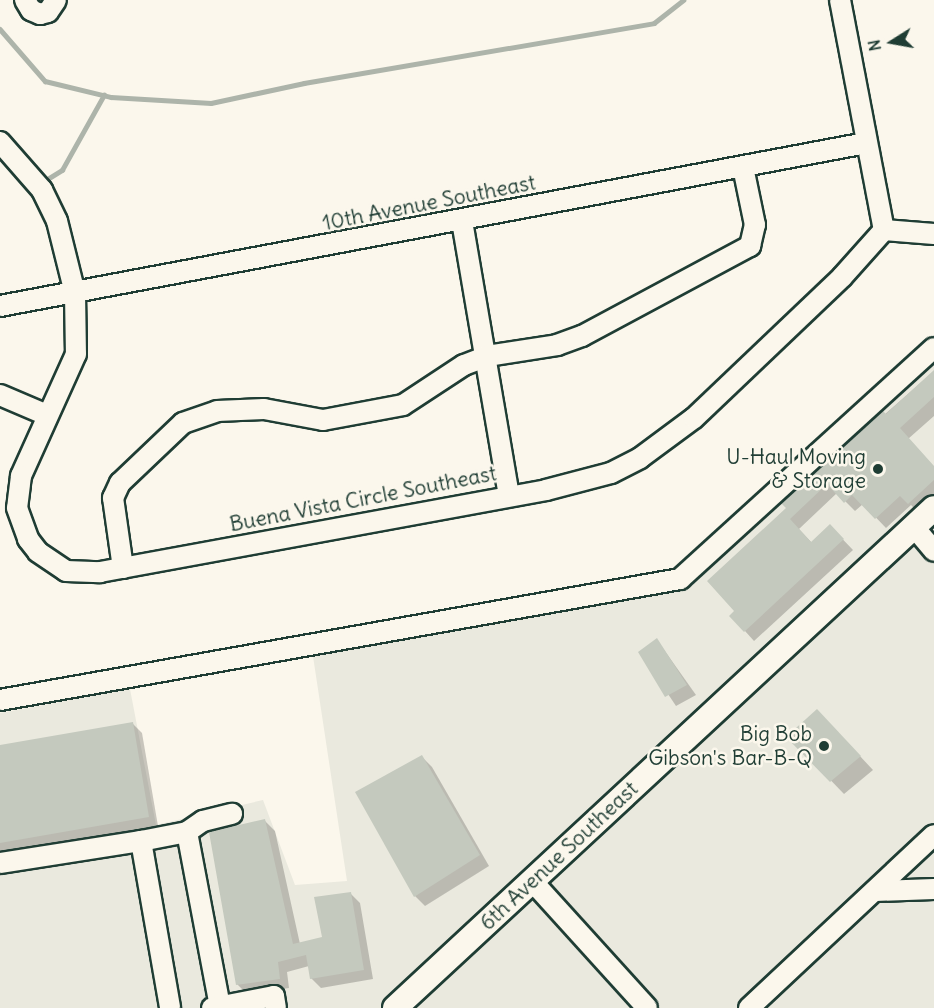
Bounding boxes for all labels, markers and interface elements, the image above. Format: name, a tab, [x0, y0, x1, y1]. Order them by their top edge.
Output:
north arrow	[862, 12, 922, 72]
text: N	[863, 38, 885, 53]
street label: 10th Avenue Southeast	[320, 170, 538, 236]
place label: U-Haul Moving & Storage	[726, 444, 866, 494]
street label: Buena Vista Circle Southeast	[227, 461, 499, 537]
marker: U-Haul Moving & Storage	[871, 462, 885, 476]
place label: Big Bob Gibson's Bar-B-Q	[648, 721, 812, 771]
marker: Big Bob Gibson's Bar-B-Q	[817, 739, 831, 753]
street label: 6th Avenue Southeast	[475, 776, 643, 936]

